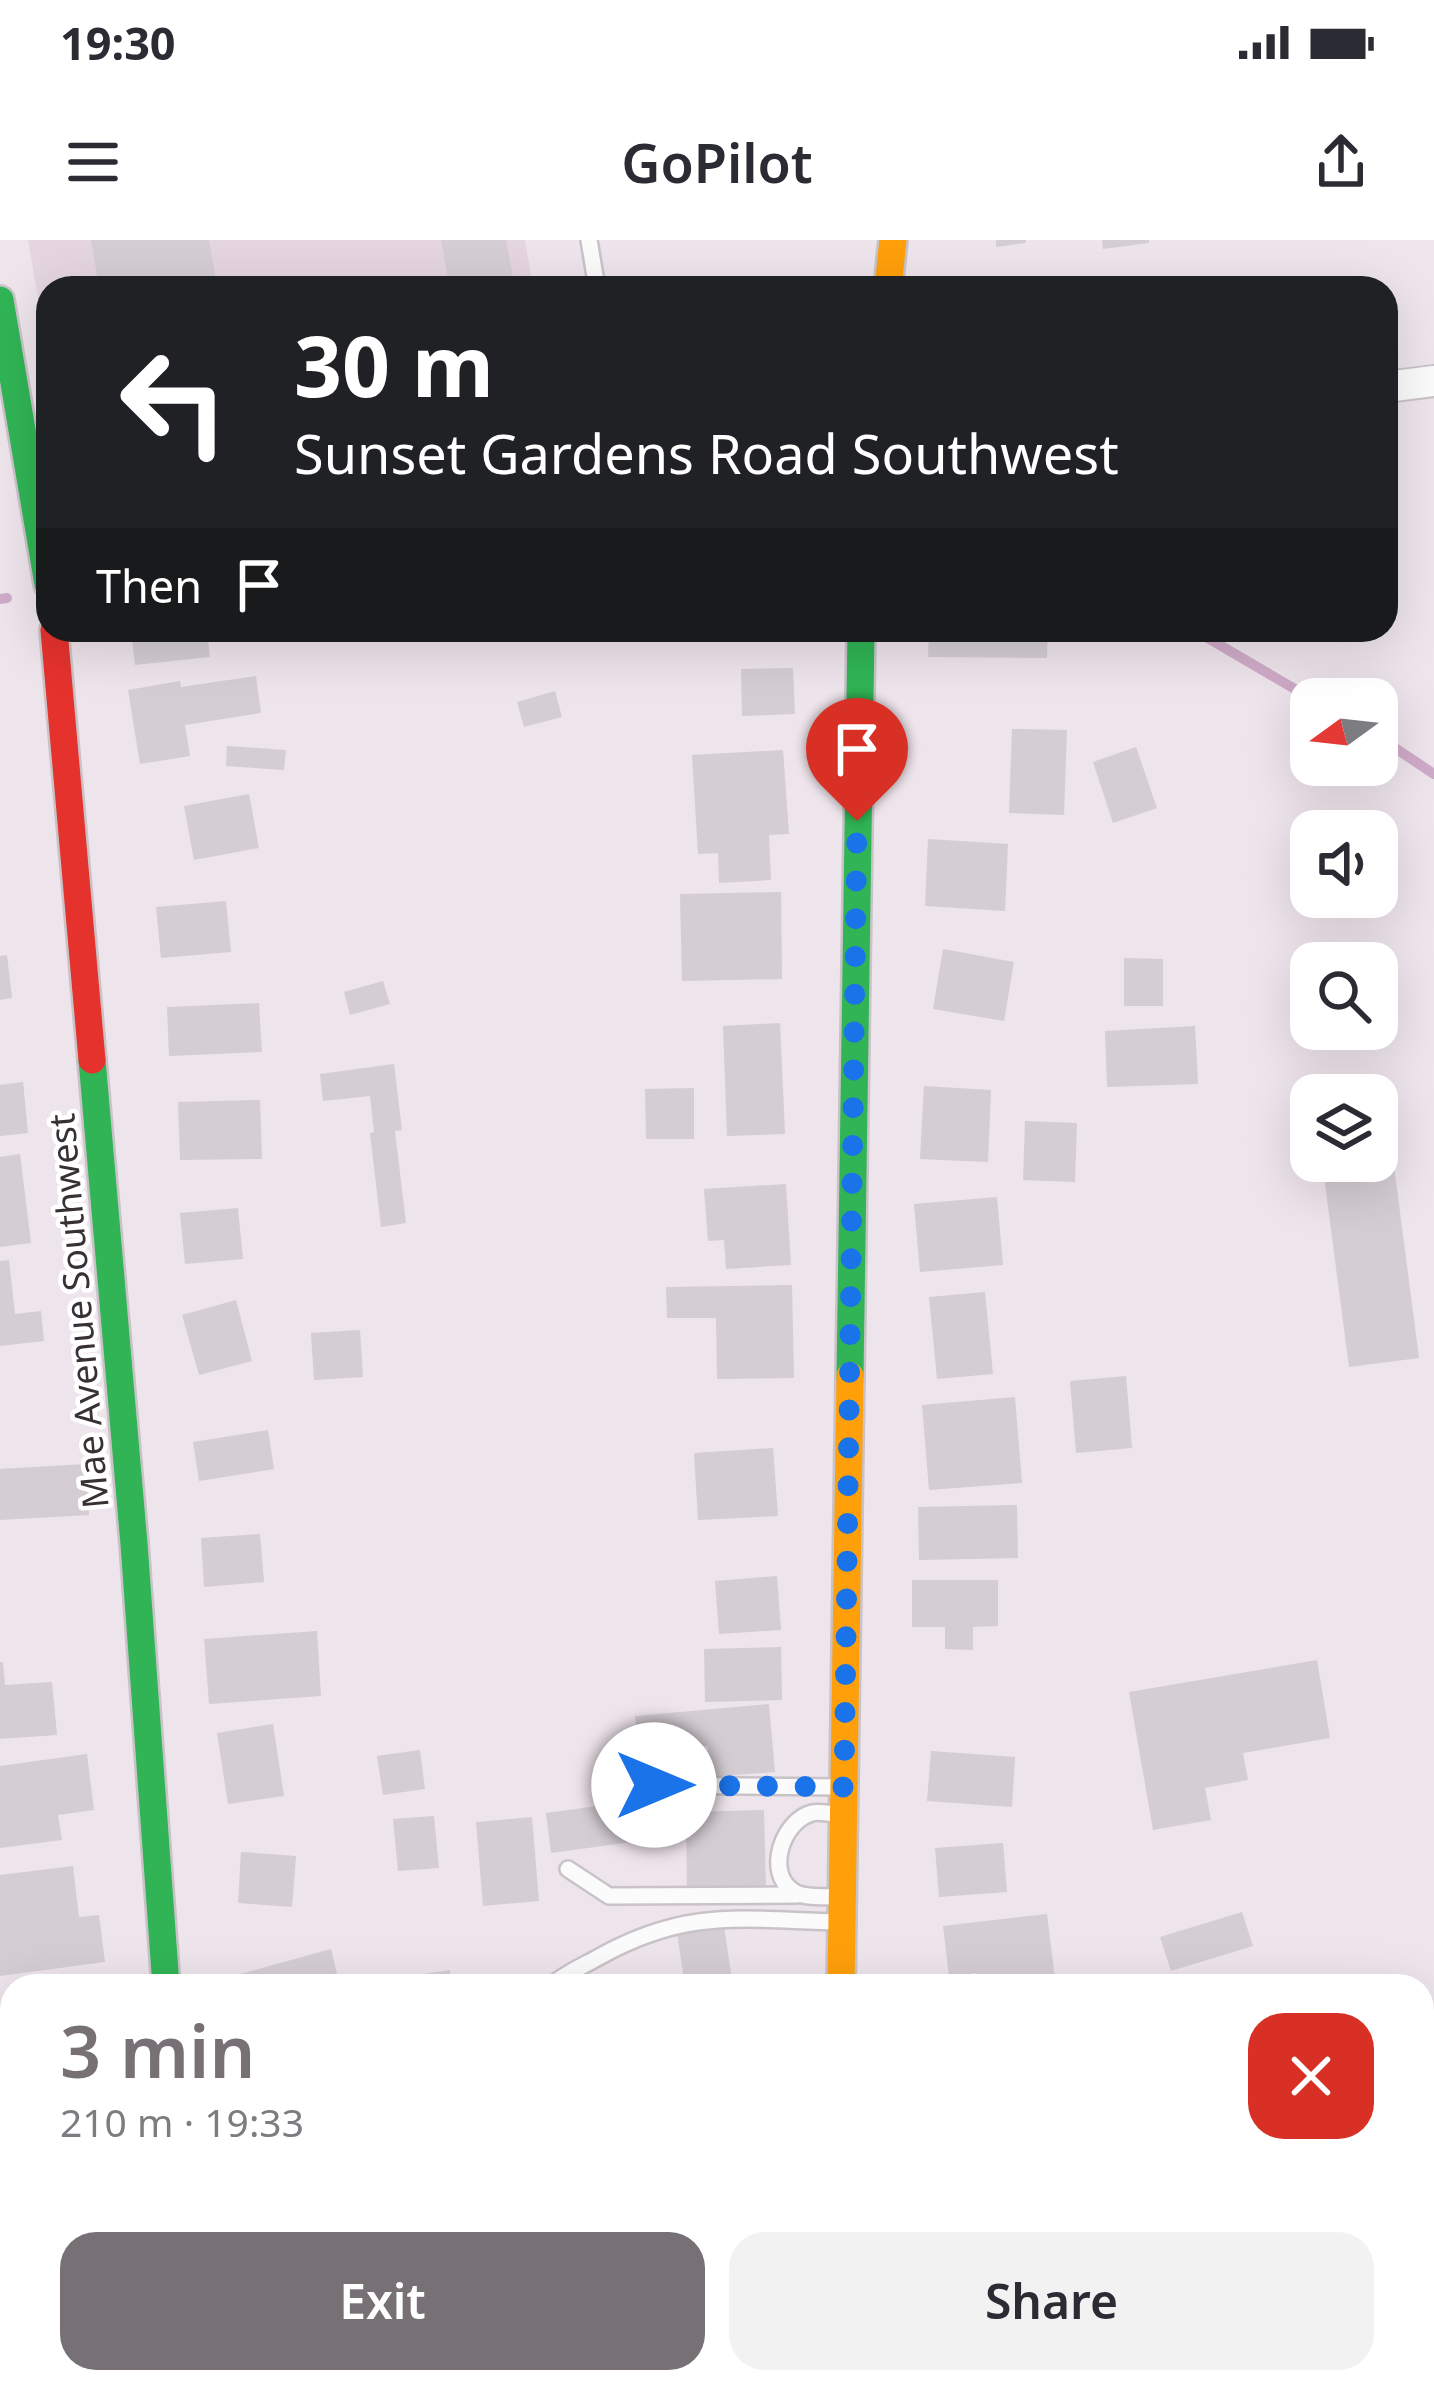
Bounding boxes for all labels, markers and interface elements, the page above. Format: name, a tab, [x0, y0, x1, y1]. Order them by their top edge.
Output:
text: 19:30	[60, 12, 176, 73]
text: GoPilot	[621, 125, 813, 199]
icon: menu	[60, 129, 126, 195]
icon: share	[1308, 129, 1374, 195]
text: 30 m	[294, 307, 494, 422]
icon: left	[96, 324, 252, 480]
text: Sunset Gardens Road Southwest	[294, 416, 1119, 490]
icon: arrive	[226, 552, 292, 618]
text: Then	[96, 555, 202, 616]
north arrow	[1290, 678, 1398, 786]
map controls	[1290, 678, 1398, 1182]
pin	[806, 698, 908, 821]
icon: arrive	[824, 716, 890, 782]
button: sound	[1290, 810, 1398, 918]
button: search	[1290, 942, 1398, 1050]
button: layers	[1290, 1074, 1398, 1182]
street label: Mae Avenue Southwest	[36, 1112, 120, 1510]
position arrow	[591, 1722, 717, 1848]
text: 3 min	[60, 2001, 255, 2099]
button: close	[1248, 2013, 1374, 2139]
text: 210 m · 19:33	[60, 2095, 304, 2148]
button: Exit	[60, 2232, 705, 2370]
button: Share	[729, 2232, 1374, 2370]

